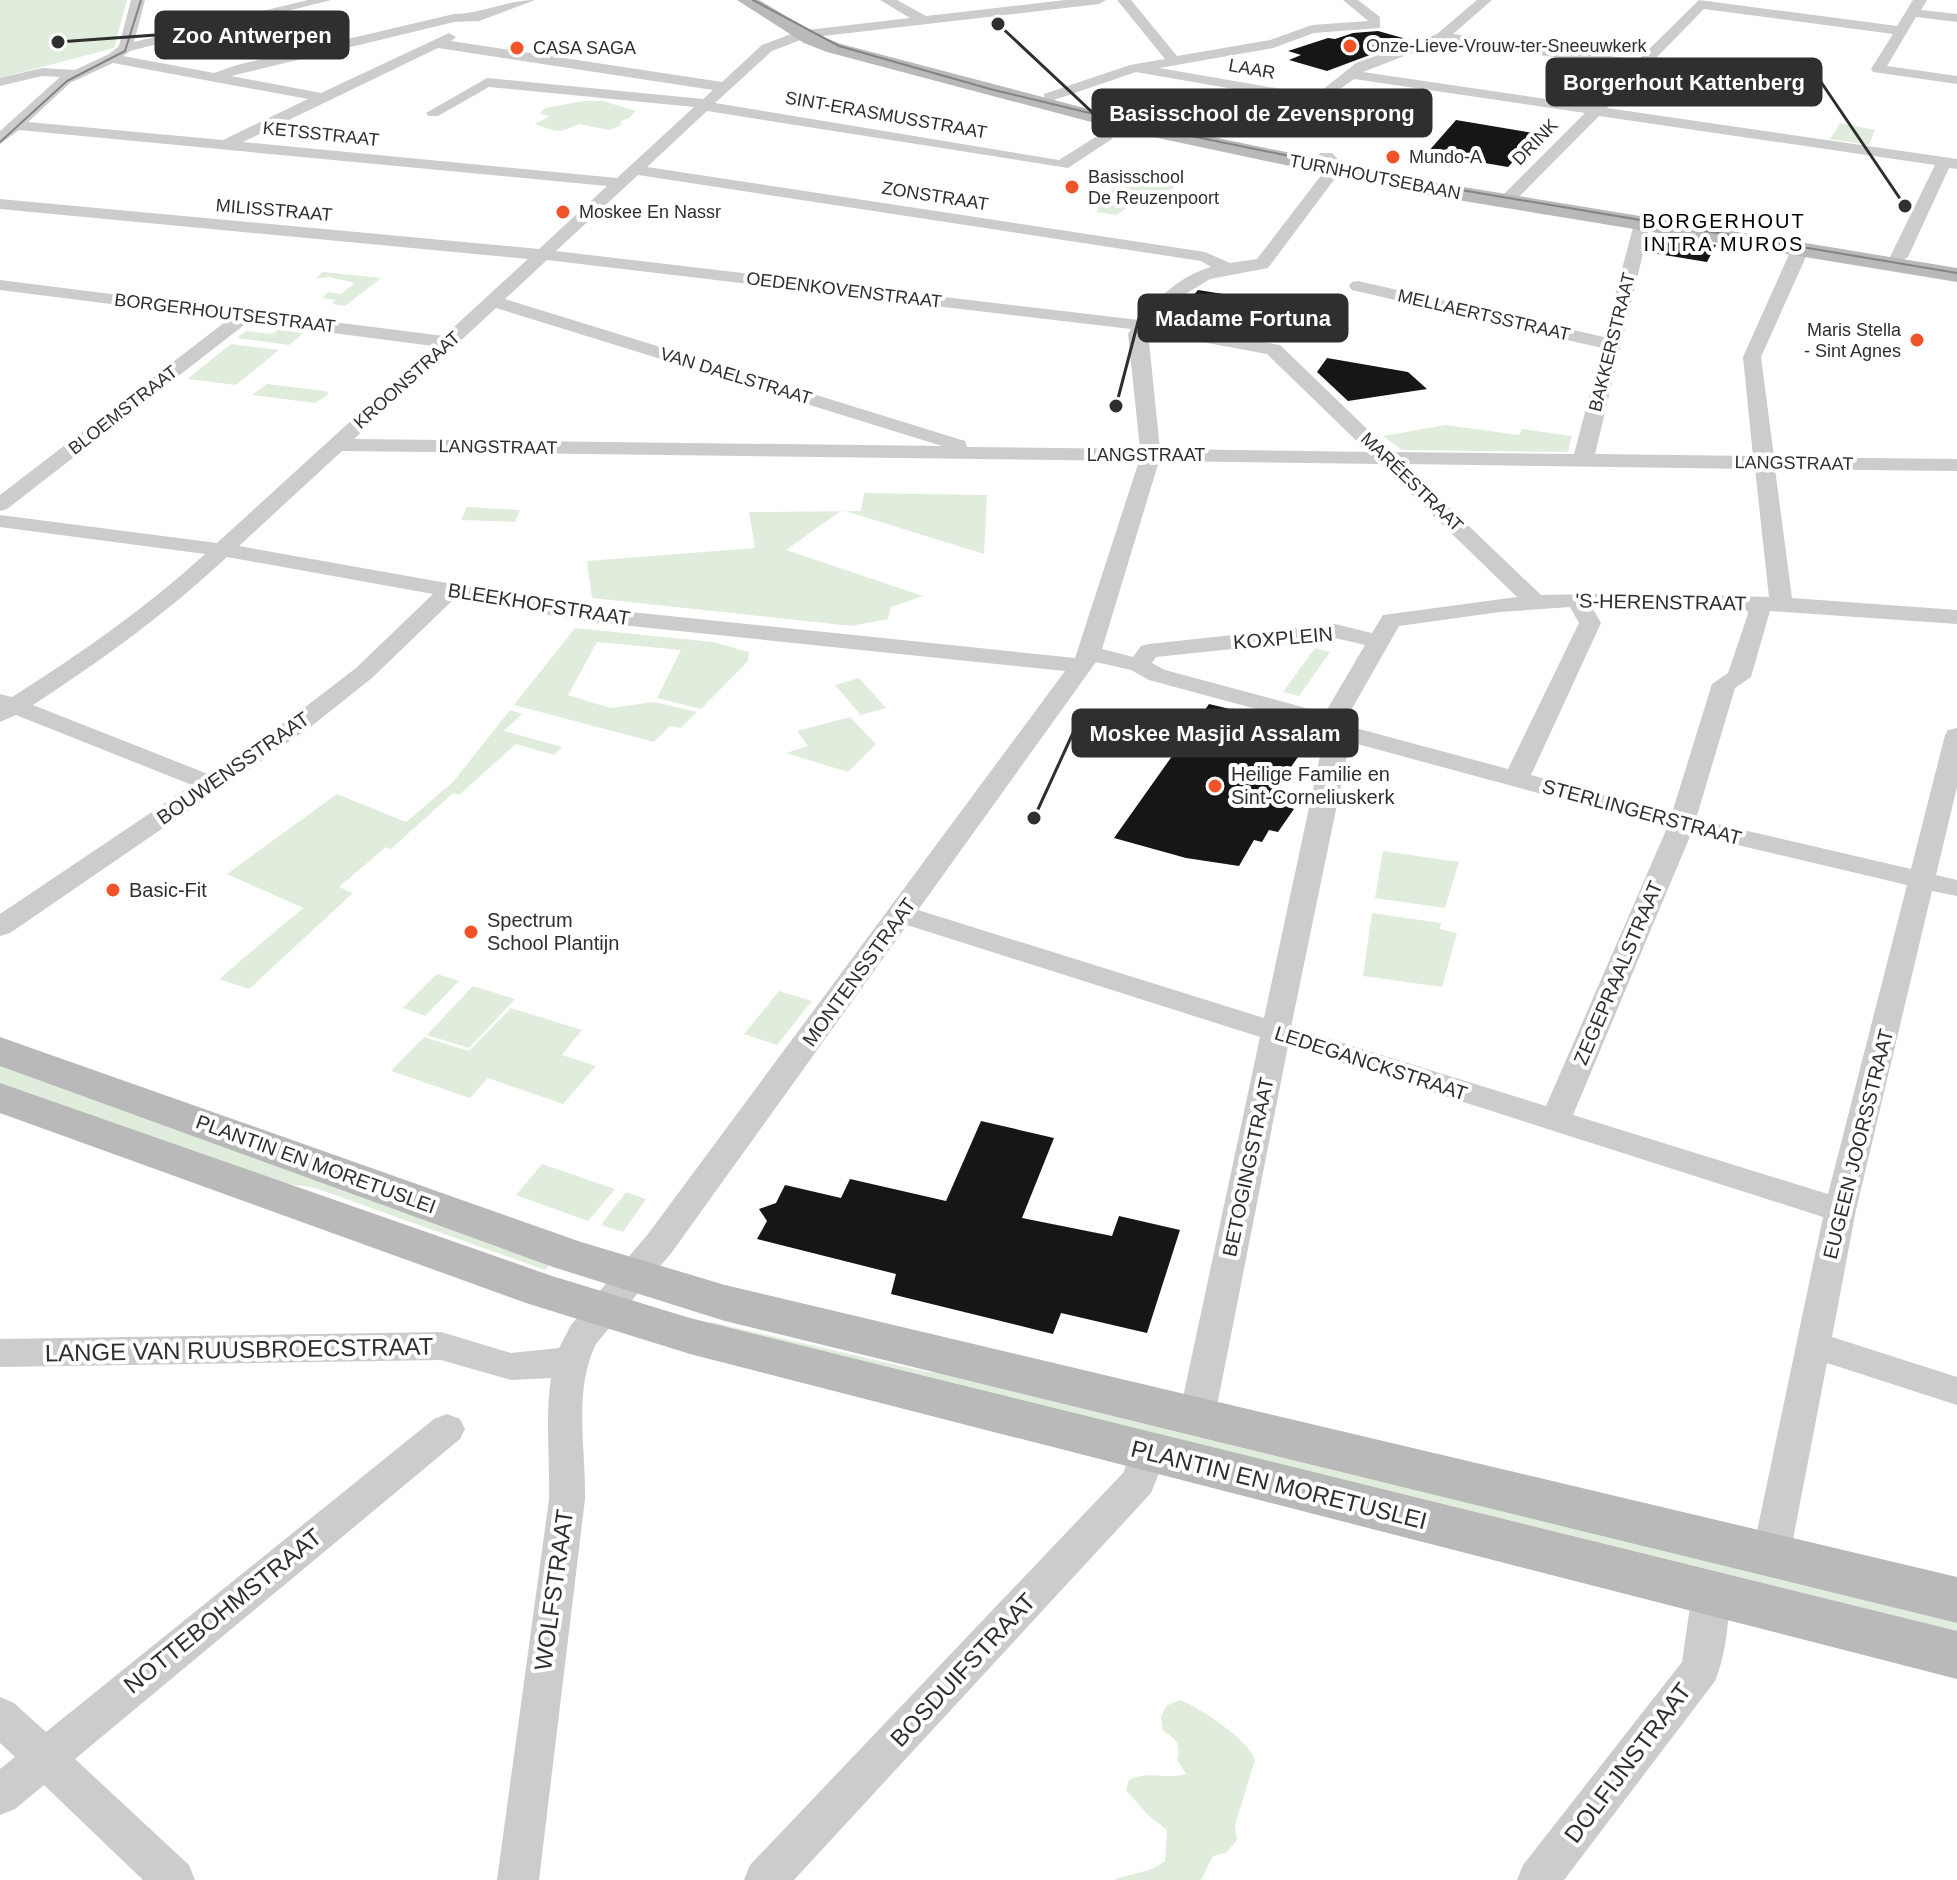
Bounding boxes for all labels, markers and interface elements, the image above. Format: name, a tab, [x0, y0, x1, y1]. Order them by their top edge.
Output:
callout: Zoo Antwerpen	[156, 12, 348, 58]
text: Zoo Antwerpen	[172, 23, 332, 48]
place label: Onze-Lieve-Vrouw-ter-Sneeuwkerk	[1366, 36, 1647, 56]
marker: Onze-Lieve-Vrouw-ter-Sneeuwkerk	[1341, 37, 1359, 55]
place label: CASA SAGA	[533, 38, 636, 58]
marker: CASA SAGA	[508, 39, 526, 57]
street label: LAAR	[1227, 55, 1277, 83]
callout: Borgerhout Kattenberg	[1547, 59, 1821, 105]
text: Borgerhout Kattenberg	[1563, 70, 1805, 95]
street label: SINT-ERASMUSSTRAAT	[783, 87, 989, 143]
callout: Basisschool de Zevensprong	[1093, 90, 1431, 136]
text: Basisschool de Zevensprong	[1109, 101, 1415, 126]
street label: DRINK	[1508, 115, 1562, 169]
street label: KETSSTRAAT	[262, 118, 380, 150]
place label: Mundo-A	[1409, 147, 1482, 167]
marker: Mundo-A	[1384, 148, 1402, 166]
street label: TURNHOUTSEBAAN	[1288, 151, 1462, 203]
place label: Basisschool De Reuzenpoort	[1088, 167, 1219, 208]
street label: ZONSTRAAT	[880, 178, 990, 214]
marker: Basisschool De Reuzenpoort	[1063, 178, 1081, 196]
street label: MILISSTRAAT	[215, 195, 333, 225]
place label: Moskee En Nassr	[579, 202, 721, 222]
marker: Moskee En Nassr	[554, 203, 572, 221]
district label: BORGERHOUT INTRA MUROS	[1642, 210, 1806, 255]
street label: OEDENKOVENSTRAAT	[745, 268, 943, 312]
street label: BAKKERSTRAAT	[1585, 270, 1639, 414]
street label: MELLAERTSSTRAAT	[1396, 285, 1572, 345]
street label: BORGERHOUTSESTRAAT	[113, 290, 337, 336]
callout: Madame Fortuna	[1139, 295, 1347, 341]
text: Madame Fortuna	[1155, 306, 1332, 331]
place label: Maris Stella - Sint Agnes	[1804, 320, 1902, 361]
street label: KROONSTRAAT	[350, 327, 464, 433]
marker: Maris Stella - Sint Agnes	[1908, 331, 1926, 349]
street label: VAN DAELSTRAAT	[658, 343, 814, 409]
street label: BLOEMSTRAAT	[65, 361, 181, 459]
street label: MARÉESTRAAT	[1357, 428, 1467, 536]
street label: LANGSTRAAT	[438, 436, 558, 458]
street label: LANGSTRAAT	[1087, 445, 1205, 465]
street label: LANGSTRAAT	[1734, 452, 1854, 474]
street label: BLEEKHOFSTRAAT	[446, 579, 632, 629]
street label: 'S-HERENSTRAAT	[1575, 590, 1747, 614]
street label: KOXPLEIN	[1232, 623, 1334, 653]
street label: BOUWENSSTRAAT	[153, 707, 313, 829]
callout: Moskee Masjid Assalam	[1073, 710, 1357, 756]
text: Moskee Masjid Assalam	[1089, 721, 1341, 746]
place label: Heilige Familie en Sint-Corneliuskerk	[1231, 763, 1395, 808]
street label: STERLINGERSTRAAT	[1540, 775, 1744, 849]
marker: Heilige Familie en Sint-Corneliuskerk	[1206, 777, 1224, 795]
street label: ZEGEPRAALSTRAAT	[1569, 878, 1667, 1068]
place label: Basic-Fit	[129, 879, 207, 901]
marker: Basic-Fit	[104, 881, 122, 899]
street label: MONTENSSTRAAT	[798, 894, 920, 1050]
place label: Spectrum School Plantijn	[487, 909, 619, 954]
marker: Spectrum School Plantijn	[462, 923, 480, 941]
street label: LEDEGANCKSTRAAT	[1272, 1022, 1470, 1104]
street label: EUGEEN JOORSSTRAAT	[1819, 1027, 1897, 1261]
street label: BETOGINGSTRAAT	[1218, 1075, 1278, 1259]
street label: PLANTIN EN MORETUSLEI	[193, 1110, 439, 1218]
street label: LANGE VAN RUUSBROECSTRAAT	[45, 1333, 434, 1366]
street label: PLANTIN EN MORETUSLEI	[1128, 1435, 1430, 1534]
street label: WOLFSTRAAT	[529, 1507, 578, 1672]
street label: NOTTEBOHMSTRAAT	[119, 1522, 327, 1699]
street label: BOSDUIFSTRAAT	[885, 1587, 1041, 1752]
street label: DOLFIJNSTRAAT	[1559, 1677, 1697, 1848]

